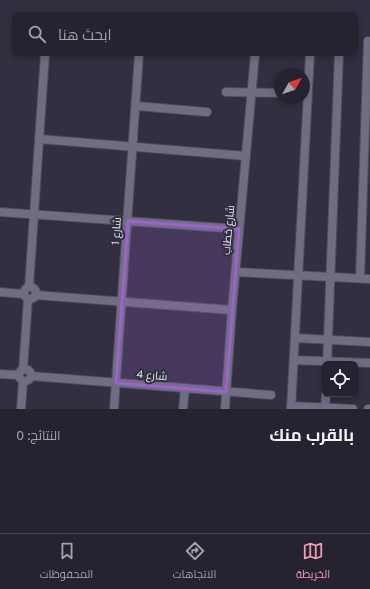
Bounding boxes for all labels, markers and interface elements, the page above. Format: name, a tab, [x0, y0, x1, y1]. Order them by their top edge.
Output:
search box	[12, 12, 358, 56]
icon: search	[26, 23, 48, 45]
text: ابحث هنا	[58, 27, 112, 46]
north arrow	[274, 68, 310, 104]
street label: شارع خطاب	[220, 204, 238, 256]
street label: شارع 1	[109, 217, 125, 246]
map controls	[322, 361, 358, 397]
button: locate	[322, 361, 358, 397]
street label: شارع 4	[136, 368, 168, 384]
text: بالقرب منك	[270, 426, 354, 448]
text: النتائج: 0	[16, 429, 61, 445]
tab: المحفوظات	[40, 540, 93, 584]
tab: الاتجاهات	[173, 540, 216, 584]
tab: الخريطة	[296, 540, 330, 584]

